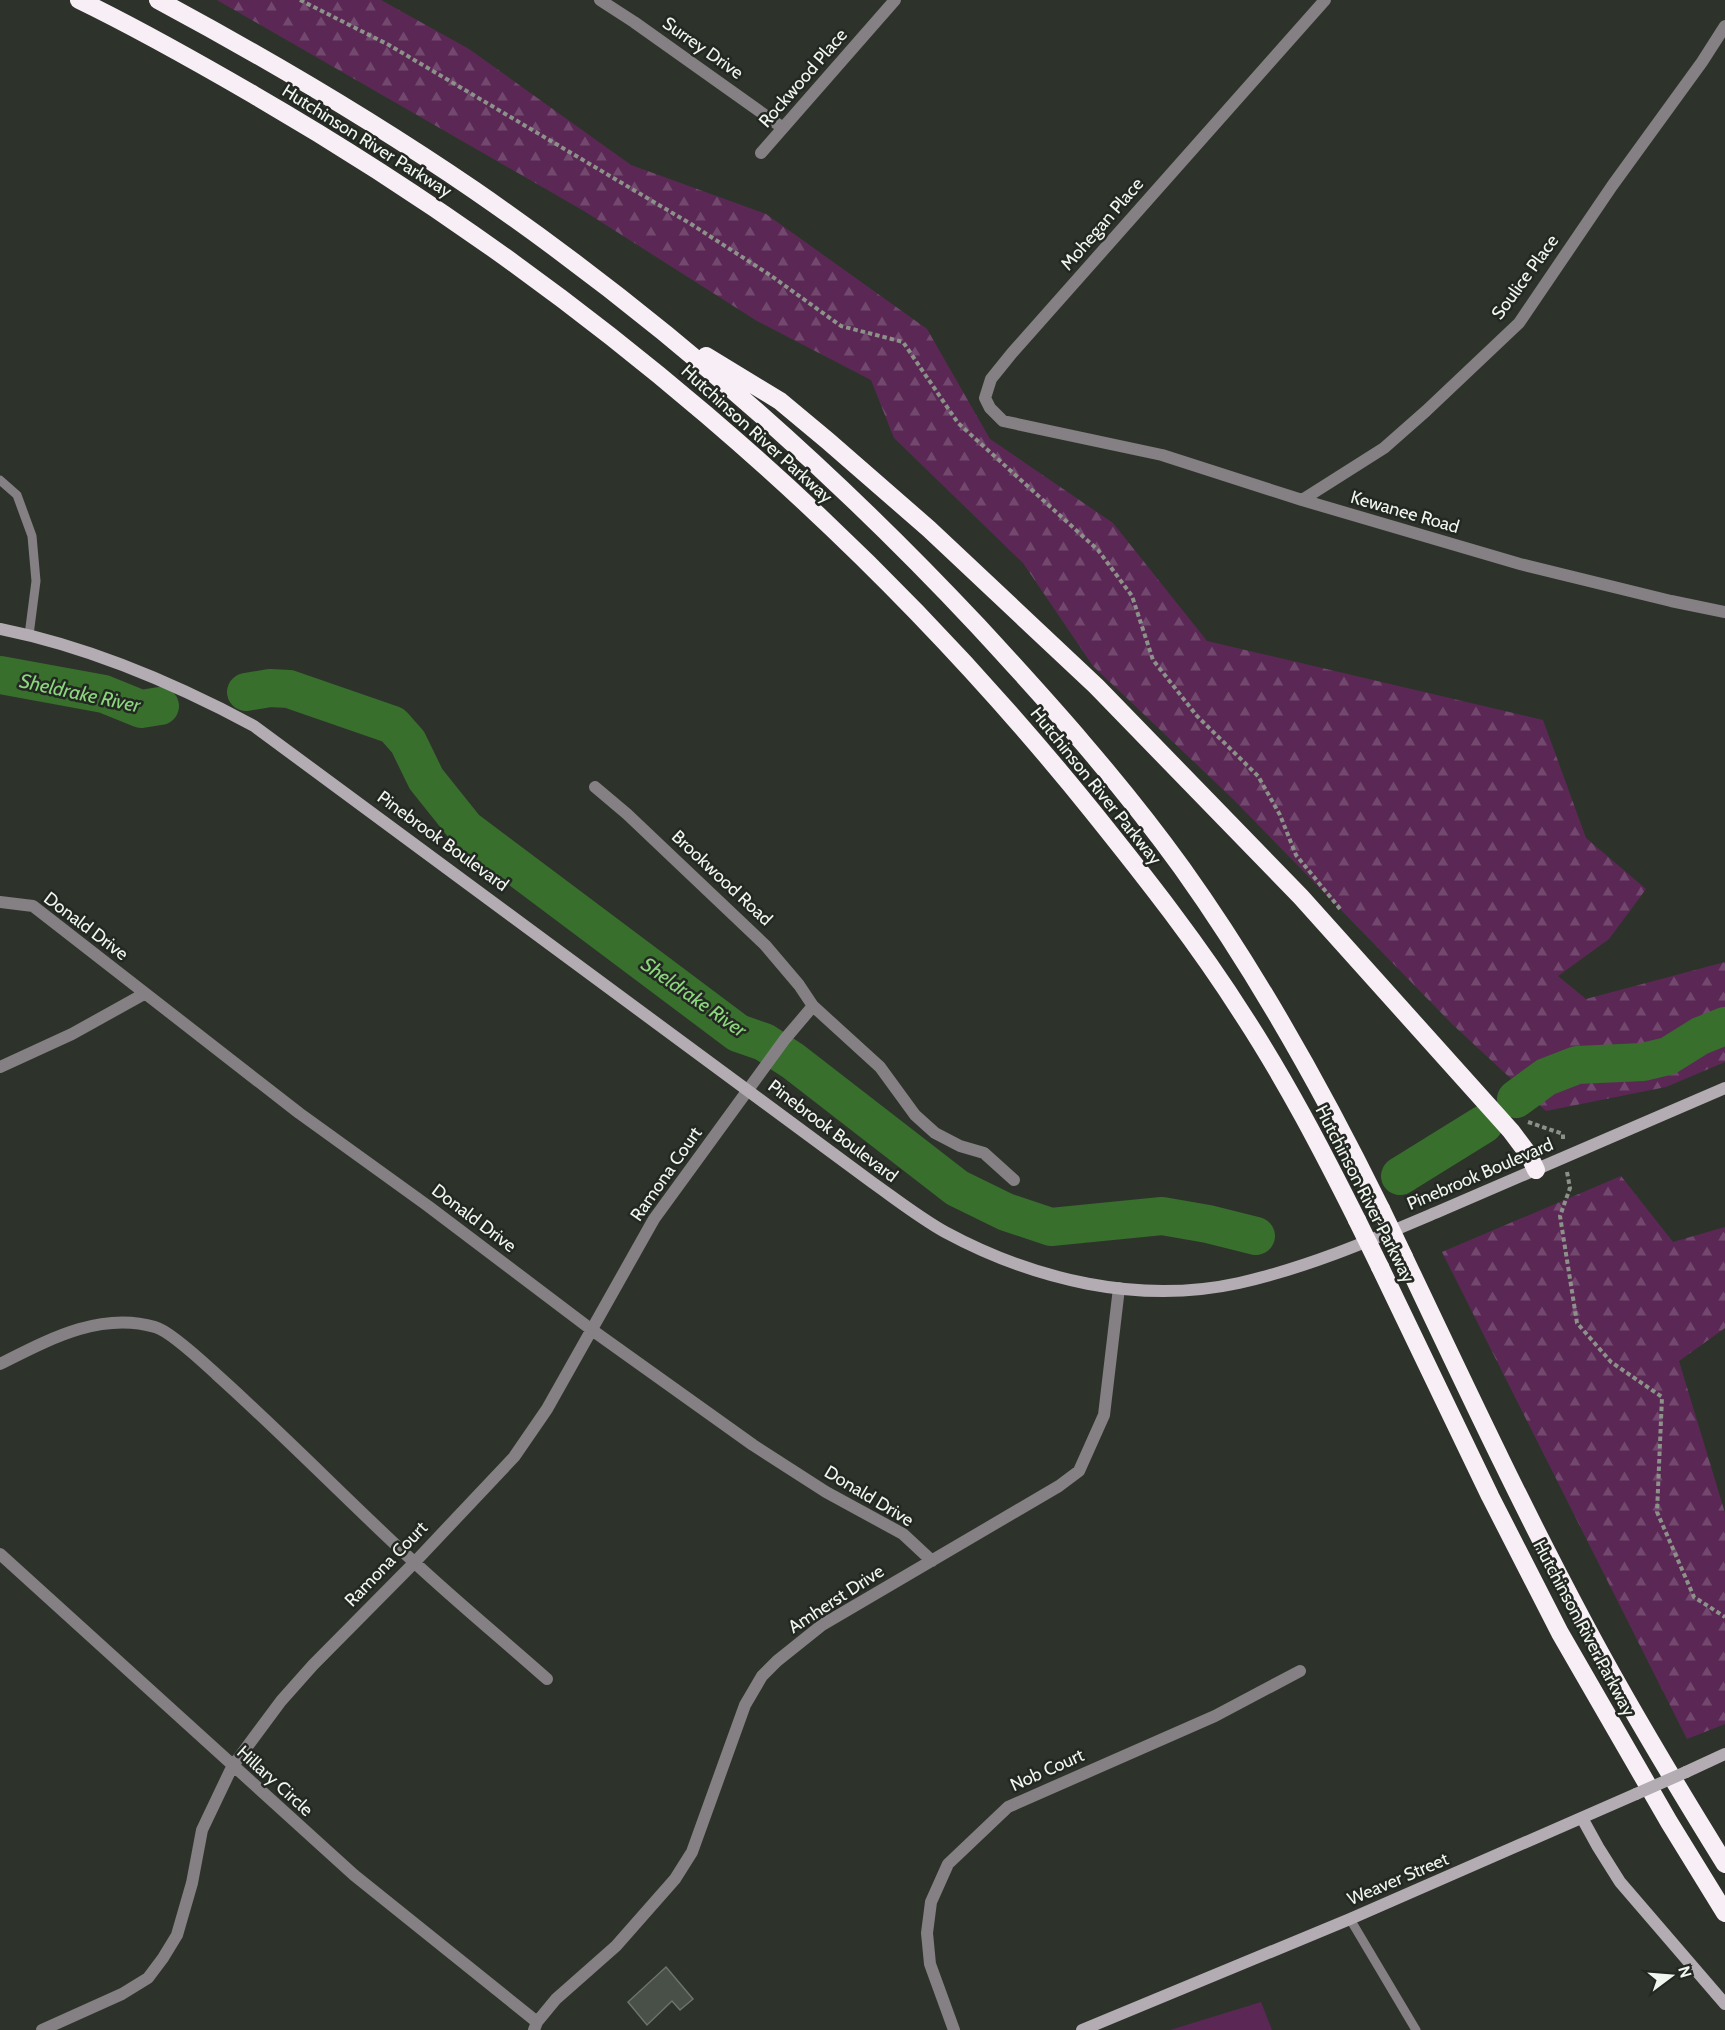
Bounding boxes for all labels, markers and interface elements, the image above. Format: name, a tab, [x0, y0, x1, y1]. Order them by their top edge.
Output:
street label: Surrey Drive	[658, 12, 748, 84]
street label: Rockwood Place	[754, 24, 852, 132]
street label: Hutchinson River Parkway	[278, 80, 456, 202]
street label: Mohegan Place	[1056, 173, 1148, 275]
street label: Soulice Place	[1487, 230, 1563, 324]
street label: Hutchinson River Parkway	[677, 360, 837, 508]
street label: Kewanee Road	[1348, 486, 1462, 538]
water label: Sheldrake River	[17, 669, 143, 718]
street label: Hutchinson River Parkway	[1026, 703, 1166, 869]
street label: Pinebrook Boulevard	[373, 786, 513, 896]
street label: Brookwood Road	[667, 826, 777, 930]
street label: Donald Drive	[39, 887, 133, 965]
water label: Sheldrake River	[637, 952, 752, 1043]
street label: Pinebrook Boulevard	[764, 1075, 902, 1187]
street label: Hutchinson River Parkway	[1311, 1102, 1419, 1286]
street label: Ramona Court	[626, 1123, 706, 1225]
street label: Pinebrook Boulevard	[1404, 1133, 1556, 1215]
street label: Donald Drive	[427, 1179, 521, 1257]
street label: Donald Drive	[820, 1461, 918, 1531]
street label: Ramona Court	[340, 1517, 432, 1611]
street label: Hutchinson River Parkway	[1528, 1536, 1640, 1720]
street label: Amherst Drive	[784, 1560, 888, 1638]
street label: Hillary Circle	[232, 1741, 318, 1821]
street label: Nob Court	[1007, 1744, 1087, 1796]
street label: Weaver Street	[1344, 1848, 1452, 1910]
north arrow	[1641, 1946, 1701, 2006]
text: N	[1674, 1964, 1696, 1980]

